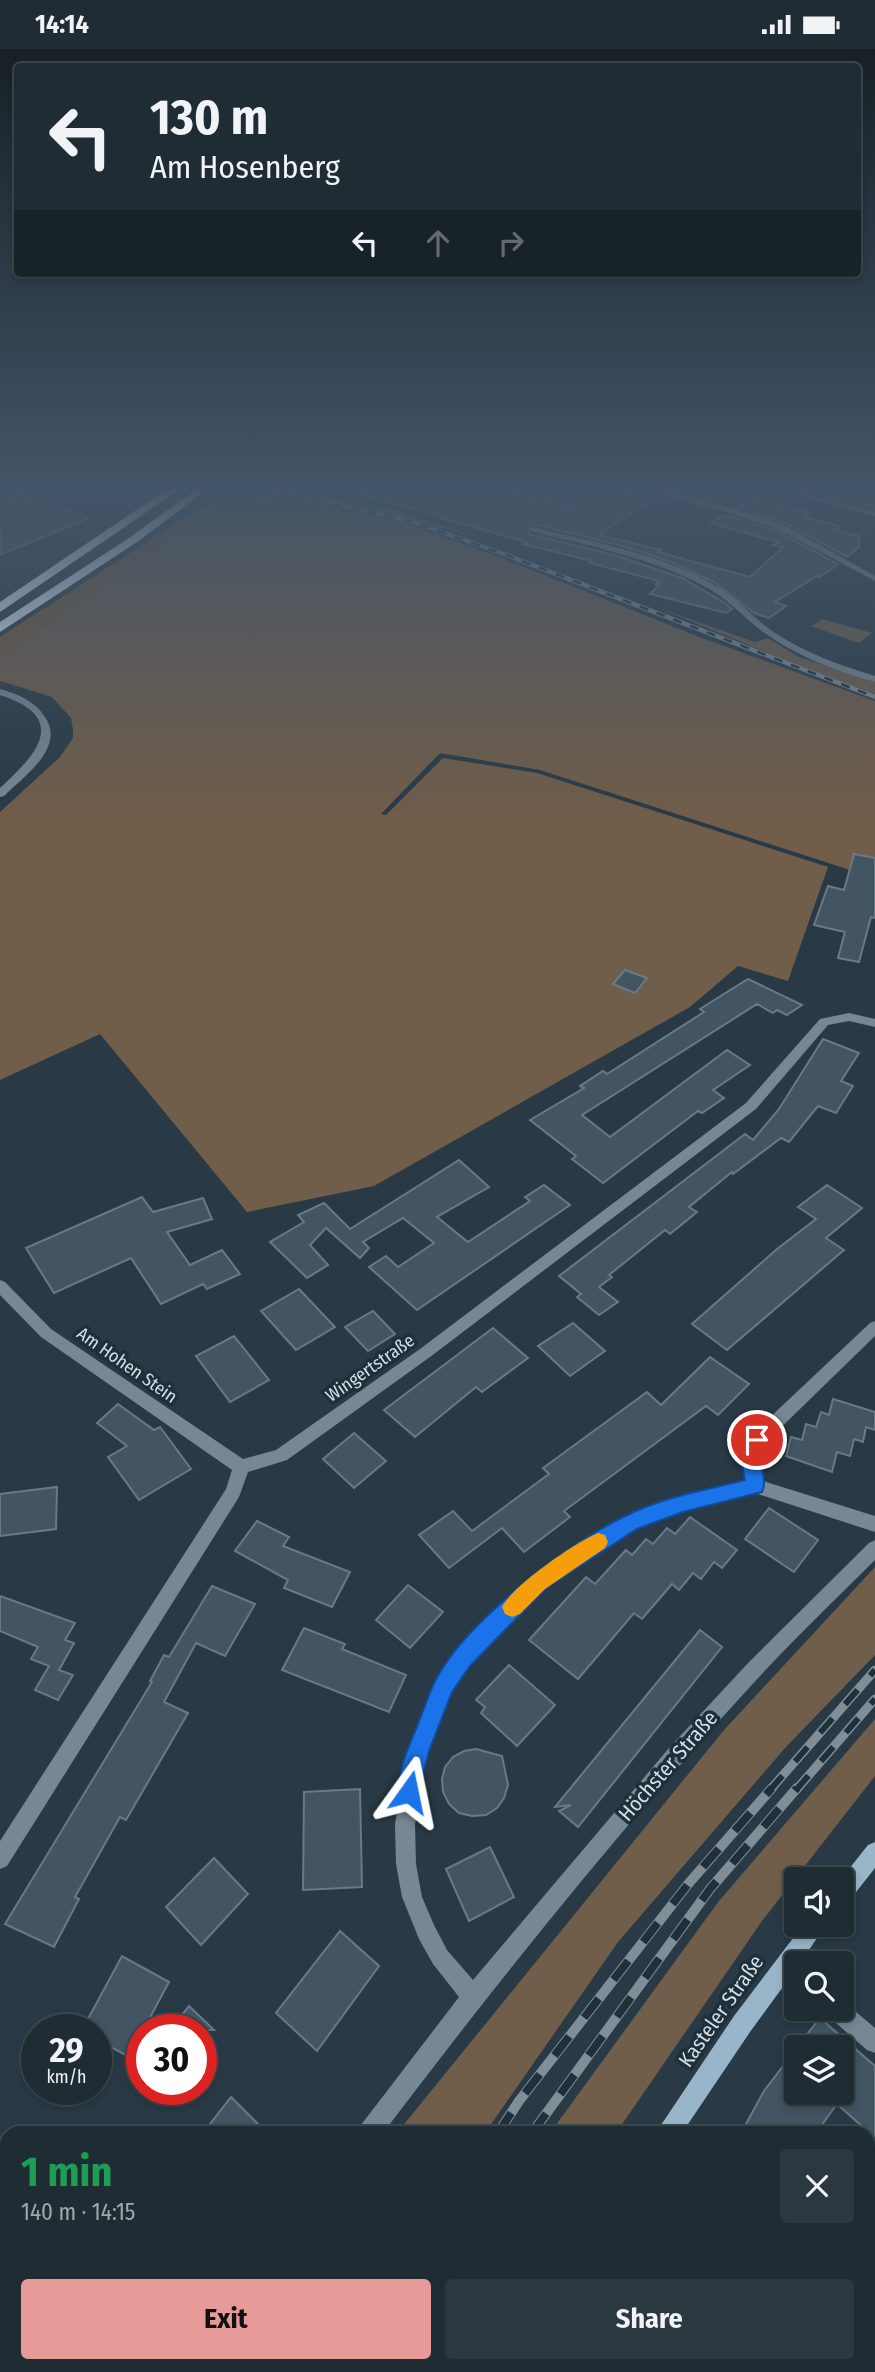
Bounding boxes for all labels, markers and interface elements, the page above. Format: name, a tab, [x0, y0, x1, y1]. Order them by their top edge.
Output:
text: 14:14	[35, 9, 89, 40]
text: 130 m	[150, 88, 268, 147]
icon: left	[35, 91, 126, 182]
text: Am Hosenberg	[150, 148, 340, 186]
icon: left	[346, 224, 384, 262]
icon: ahead	[419, 224, 457, 262]
icon: right	[492, 224, 530, 262]
street label: Am Hohen Stein	[73, 1322, 181, 1408]
street label: Wingertstraße	[321, 1329, 419, 1407]
pin	[727, 1410, 787, 1470]
icon: arrive	[738, 1421, 776, 1459]
street label: Höchster Straße	[613, 1705, 723, 1827]
position arrow	[372, 1755, 446, 1829]
map controls	[784, 1867, 854, 2105]
button: sound	[784, 1867, 854, 1937]
street label: Kasteler Straße	[673, 1950, 769, 2072]
button: search	[784, 1951, 854, 2021]
speed limit sign: 30	[126, 2014, 217, 2105]
text: 29	[49, 2029, 84, 2071]
button: layers	[784, 2035, 854, 2105]
text: km/h	[46, 2066, 87, 2088]
text: 1 min	[21, 2147, 112, 2197]
button: close	[780, 2149, 854, 2223]
text: 140 m · 14:15	[21, 2198, 135, 2226]
button: Exit	[21, 2279, 431, 2359]
button: Share	[445, 2279, 854, 2359]

